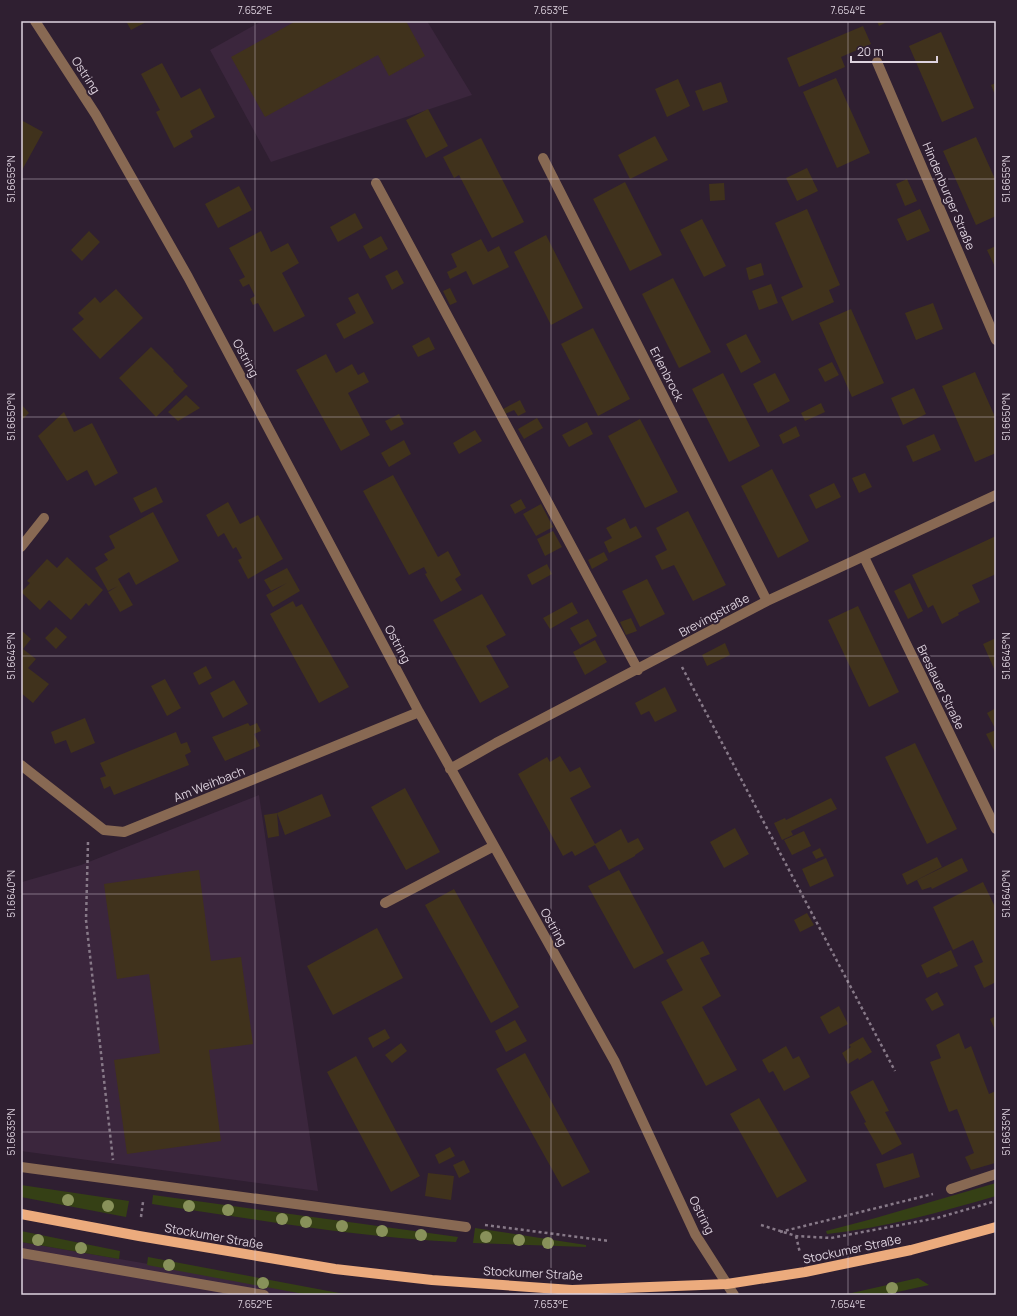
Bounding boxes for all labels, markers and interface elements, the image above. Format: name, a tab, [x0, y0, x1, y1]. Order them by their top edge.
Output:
text: 7.652°E	[238, 3, 273, 17]
text: 7.653°E	[534, 3, 569, 17]
text: 7.654°E	[831, 3, 866, 17]
scale bar	[851, 38, 937, 64]
text: 20 m	[857, 43, 884, 60]
street label: Ostring	[68, 53, 104, 97]
street label: Hindenburger Straße	[919, 140, 979, 252]
text: 51.6655°N	[4, 155, 18, 203]
text: 51.6655°N	[999, 155, 1013, 203]
street label: Ostring	[229, 336, 263, 380]
street label: Erlenbrock	[646, 344, 688, 405]
text: 51.6650°N	[4, 393, 18, 441]
text: 51.6650°N	[999, 393, 1013, 441]
street label: Brevingstraße	[676, 589, 752, 641]
street label: Ostring	[381, 622, 415, 666]
text: 51.6645°N	[4, 632, 18, 680]
text: 51.6645°N	[999, 632, 1013, 680]
street label: Breslauer Straße	[913, 642, 969, 732]
street label: Am Weihbach	[171, 762, 247, 806]
text: 51.6640°N	[4, 870, 18, 918]
text: 51.6640°N	[999, 870, 1013, 918]
street label: Ostring	[537, 905, 571, 949]
text: 51.6635°N	[4, 1108, 18, 1155]
text: 51.6635°N	[999, 1108, 1013, 1155]
street label: Ostring	[685, 1193, 719, 1237]
street label: Stockumer Straße	[163, 1219, 265, 1253]
street label: Stockumer Straße	[801, 1230, 903, 1268]
street label: Stockumer Straße	[483, 1262, 583, 1284]
text: 7.652°E	[238, 1297, 273, 1311]
text: 7.653°E	[534, 1297, 569, 1311]
text: 7.654°E	[831, 1297, 866, 1311]

